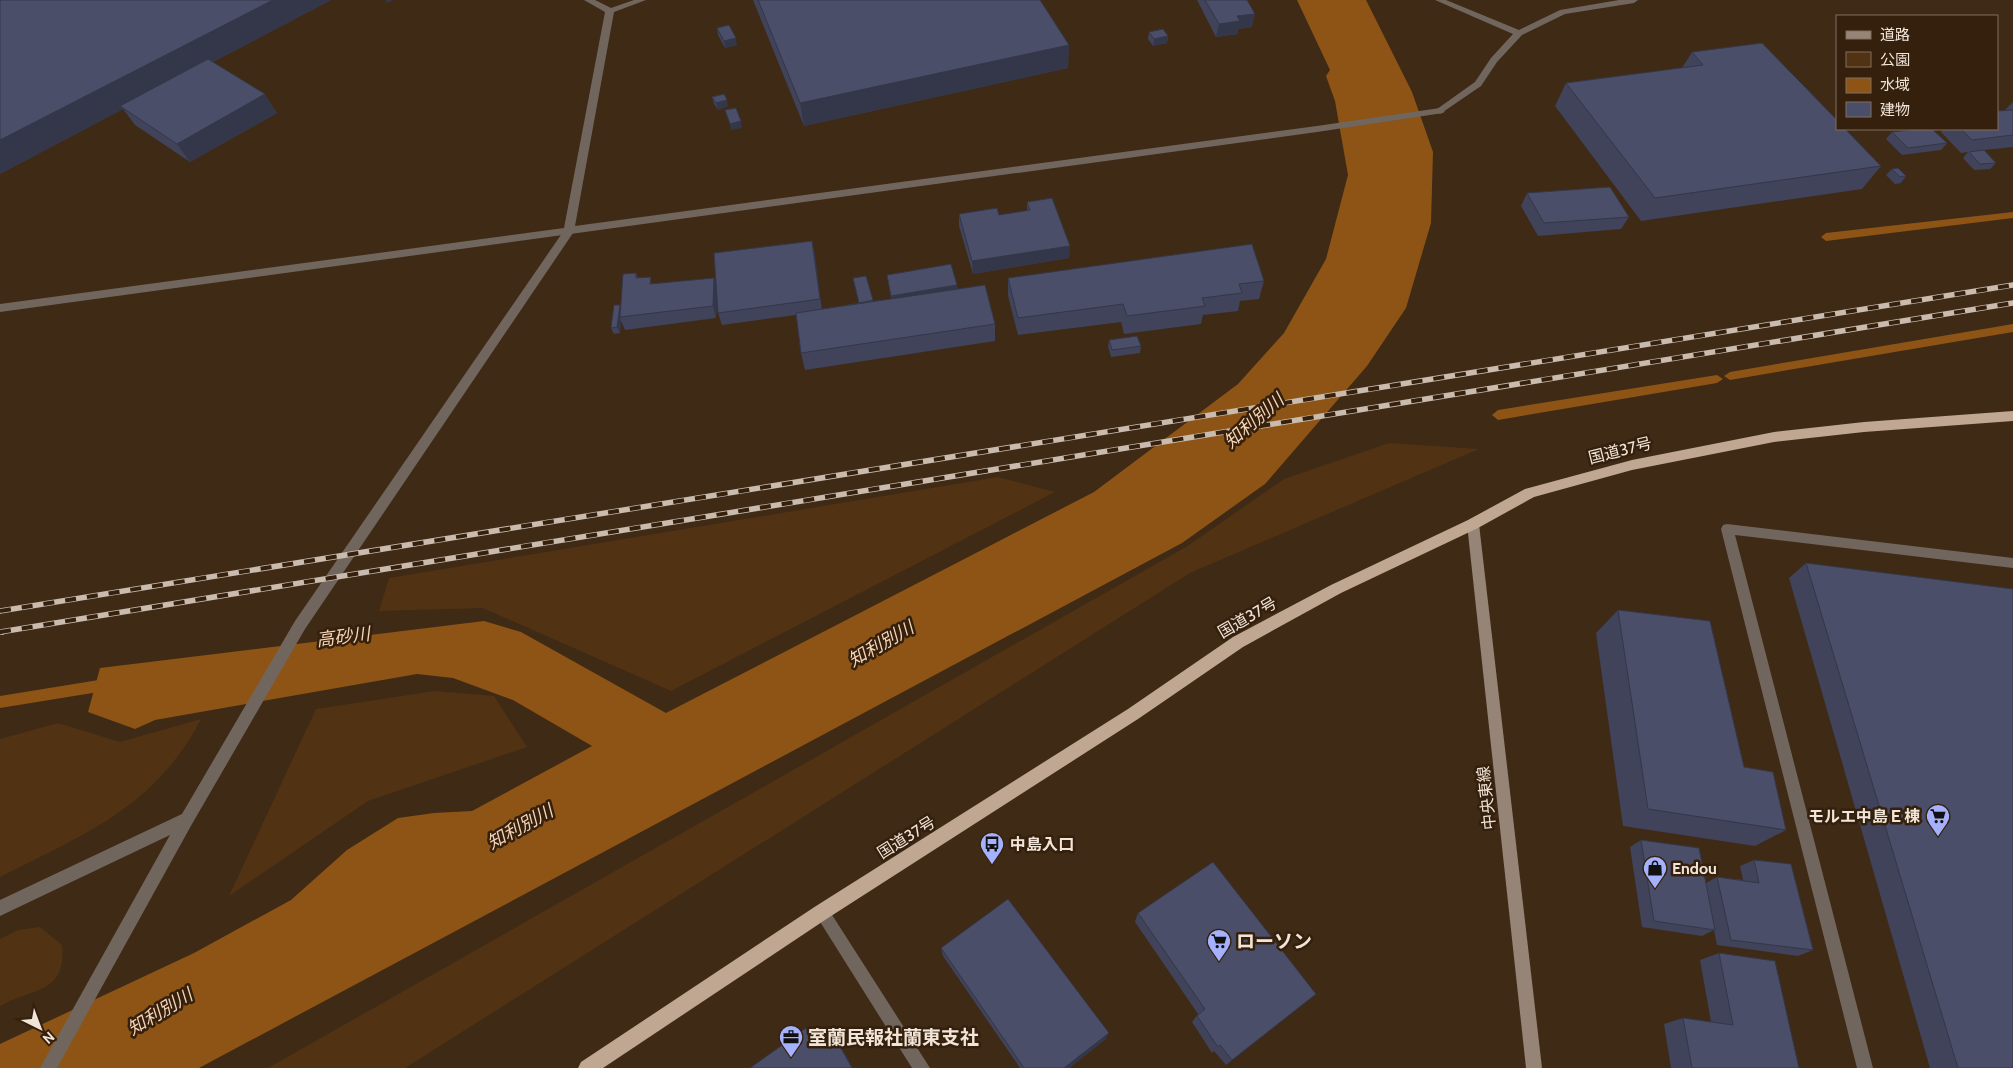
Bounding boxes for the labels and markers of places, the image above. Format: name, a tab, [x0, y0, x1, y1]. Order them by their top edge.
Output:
supermarket icon: モルエ中島Ｅ棟	[1925, 803, 1951, 837]
place label: モルエ中島Ｅ棟	[1808, 807, 1920, 826]
bus stop icon: 中島入口	[979, 831, 1005, 865]
place label: 中島入口	[1010, 835, 1074, 854]
shop icon: Endou	[1642, 855, 1668, 889]
place label: Endou	[1672, 859, 1717, 878]
supermarket icon: ローソン	[1206, 928, 1232, 962]
place label: ローソン	[1236, 930, 1312, 953]
office icon: 室蘭民報社蘭東支社	[778, 1024, 804, 1058]
place label: 室蘭民報社蘭東支社	[808, 1026, 979, 1049]

